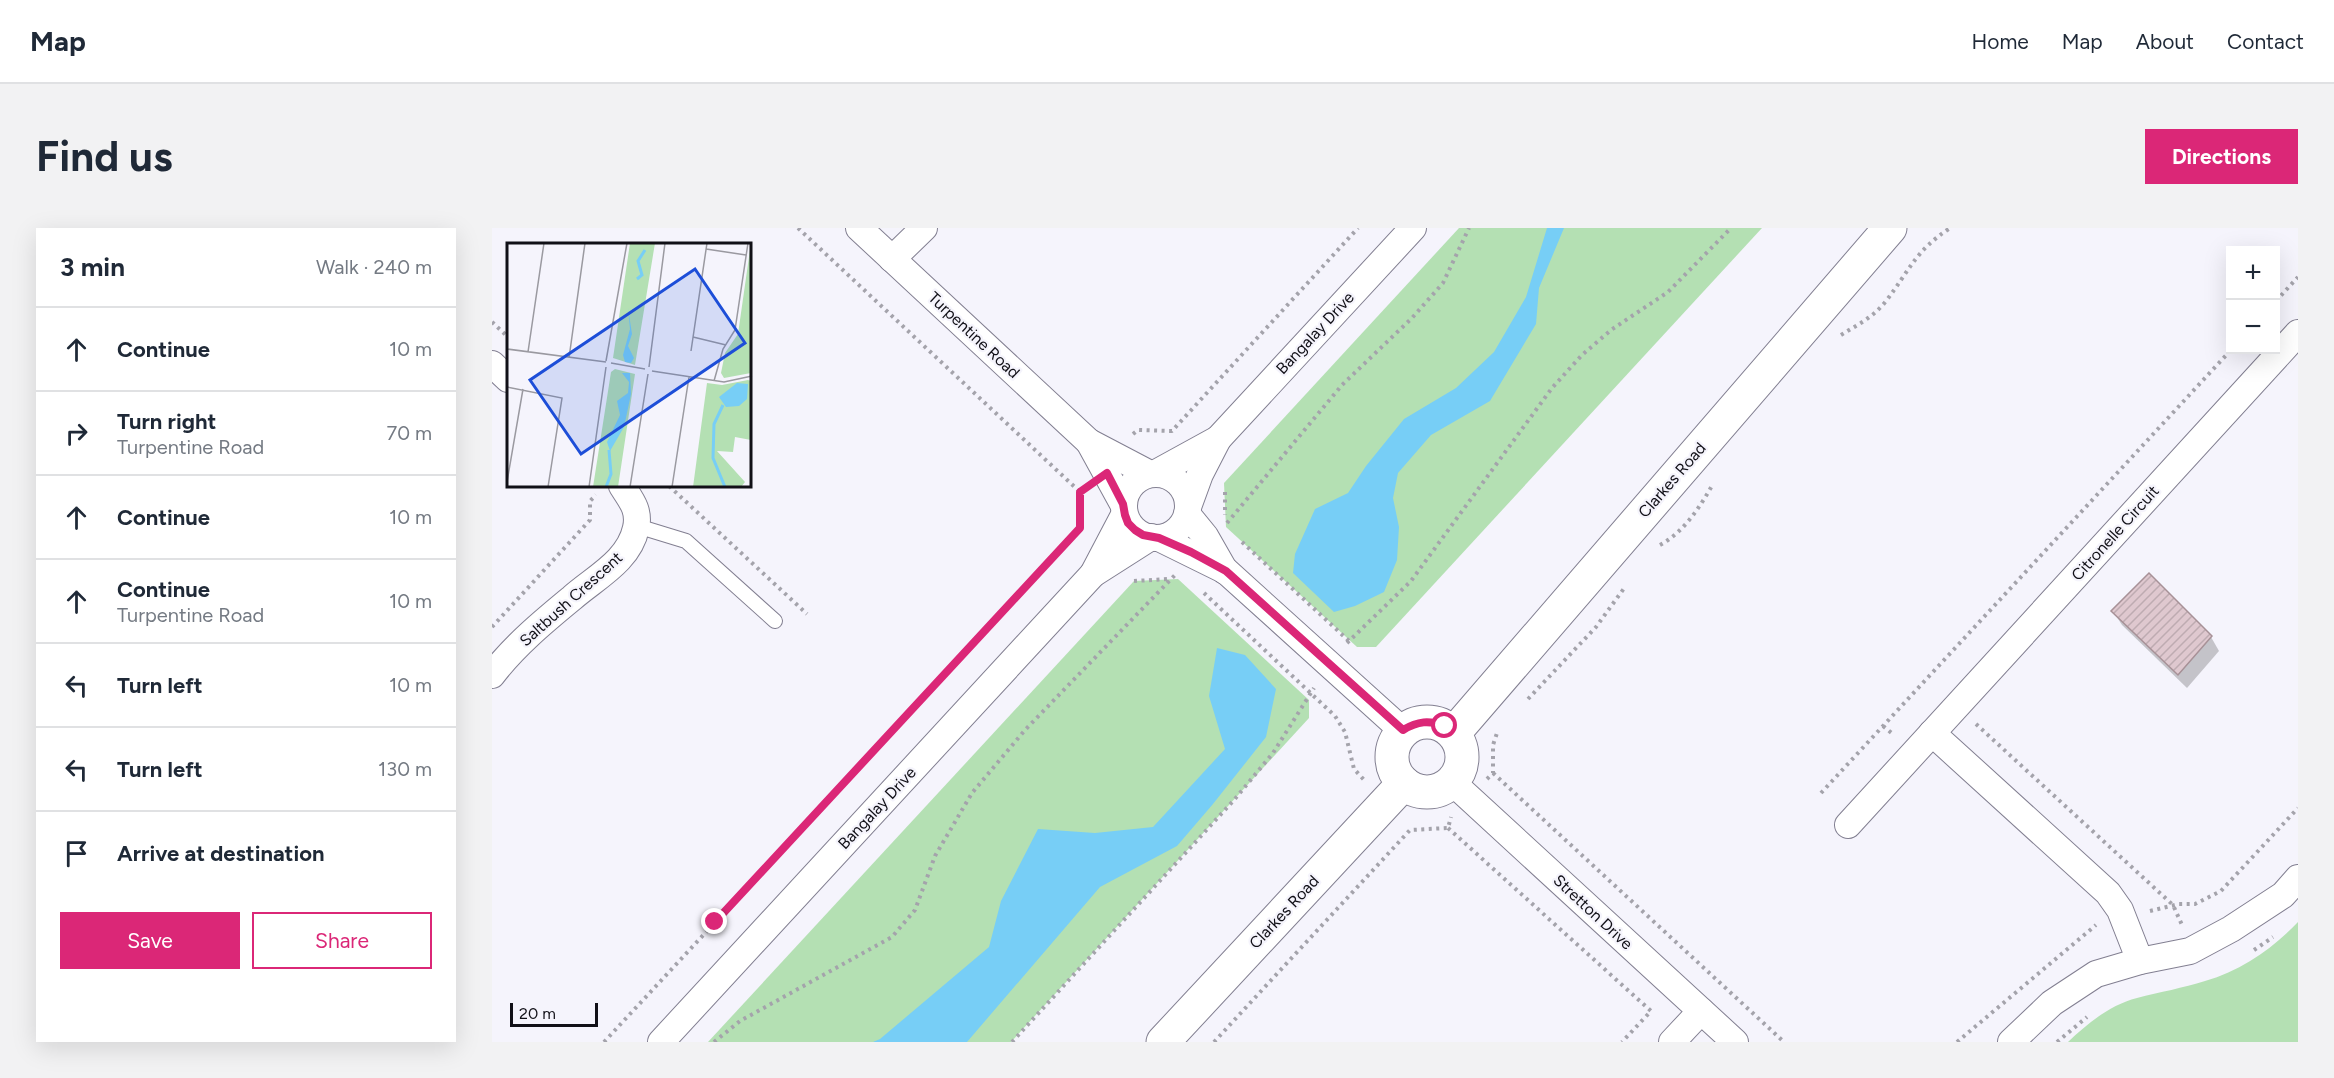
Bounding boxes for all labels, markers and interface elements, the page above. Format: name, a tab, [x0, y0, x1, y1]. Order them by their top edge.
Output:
text: Map	[30, 24, 86, 58]
text: Home	[1972, 29, 2029, 54]
text: Map	[2062, 29, 2103, 54]
text: About	[2136, 29, 2194, 54]
text: Contact	[2227, 29, 2304, 54]
button: Directions	[2145, 129, 2298, 184]
text: Find us	[36, 131, 173, 182]
inset map	[507, 243, 752, 488]
map controls	[2226, 246, 2280, 354]
button: +	[2226, 246, 2280, 300]
text: 3 min	[60, 251, 125, 283]
text: Walk · 240 m	[316, 255, 432, 279]
street label: Turpentine Road	[924, 288, 1024, 382]
street label: Bangalay Drive	[1272, 288, 1358, 378]
button: −	[2226, 300, 2280, 354]
icon: ahead	[60, 333, 93, 366]
text: Continue	[117, 336, 210, 363]
text: 10 m	[389, 337, 432, 361]
text: Turn right	[117, 408, 216, 435]
icon: right	[60, 417, 93, 450]
text: 70 m	[386, 421, 432, 445]
text: Turpentine Road	[117, 435, 264, 459]
street label: Clarkes Road	[1634, 439, 1710, 521]
street label: Citronelle Circuit	[2067, 482, 2163, 584]
icon: ahead	[60, 501, 93, 534]
text: Continue	[117, 504, 210, 531]
text: 10 m	[389, 505, 432, 529]
street label: Saltbush Crescent	[516, 548, 626, 650]
text: Continue	[117, 576, 210, 603]
icon: ahead	[60, 585, 93, 618]
text: 10 m	[389, 589, 432, 613]
text: Turpentine Road	[117, 603, 264, 627]
icon: left	[60, 669, 93, 702]
text: Turn left	[117, 672, 203, 699]
text: 10 m	[389, 673, 432, 697]
route start	[1431, 712, 1457, 738]
icon: left	[60, 753, 93, 786]
text: Turn left	[117, 756, 203, 783]
text: 130 m	[378, 757, 432, 781]
street label: Bangalay Drive	[834, 763, 920, 853]
icon: arrive	[60, 837, 93, 870]
text: Arrive at destination	[117, 840, 325, 867]
street label: Clarkes Road	[1245, 871, 1323, 953]
street label: Stretton Drive	[1550, 871, 1637, 954]
route end	[701, 908, 727, 934]
button: Save	[60, 912, 240, 969]
button: Share	[252, 912, 432, 969]
scale bar	[510, 1000, 598, 1028]
text: 20 m	[519, 1004, 556, 1023]

